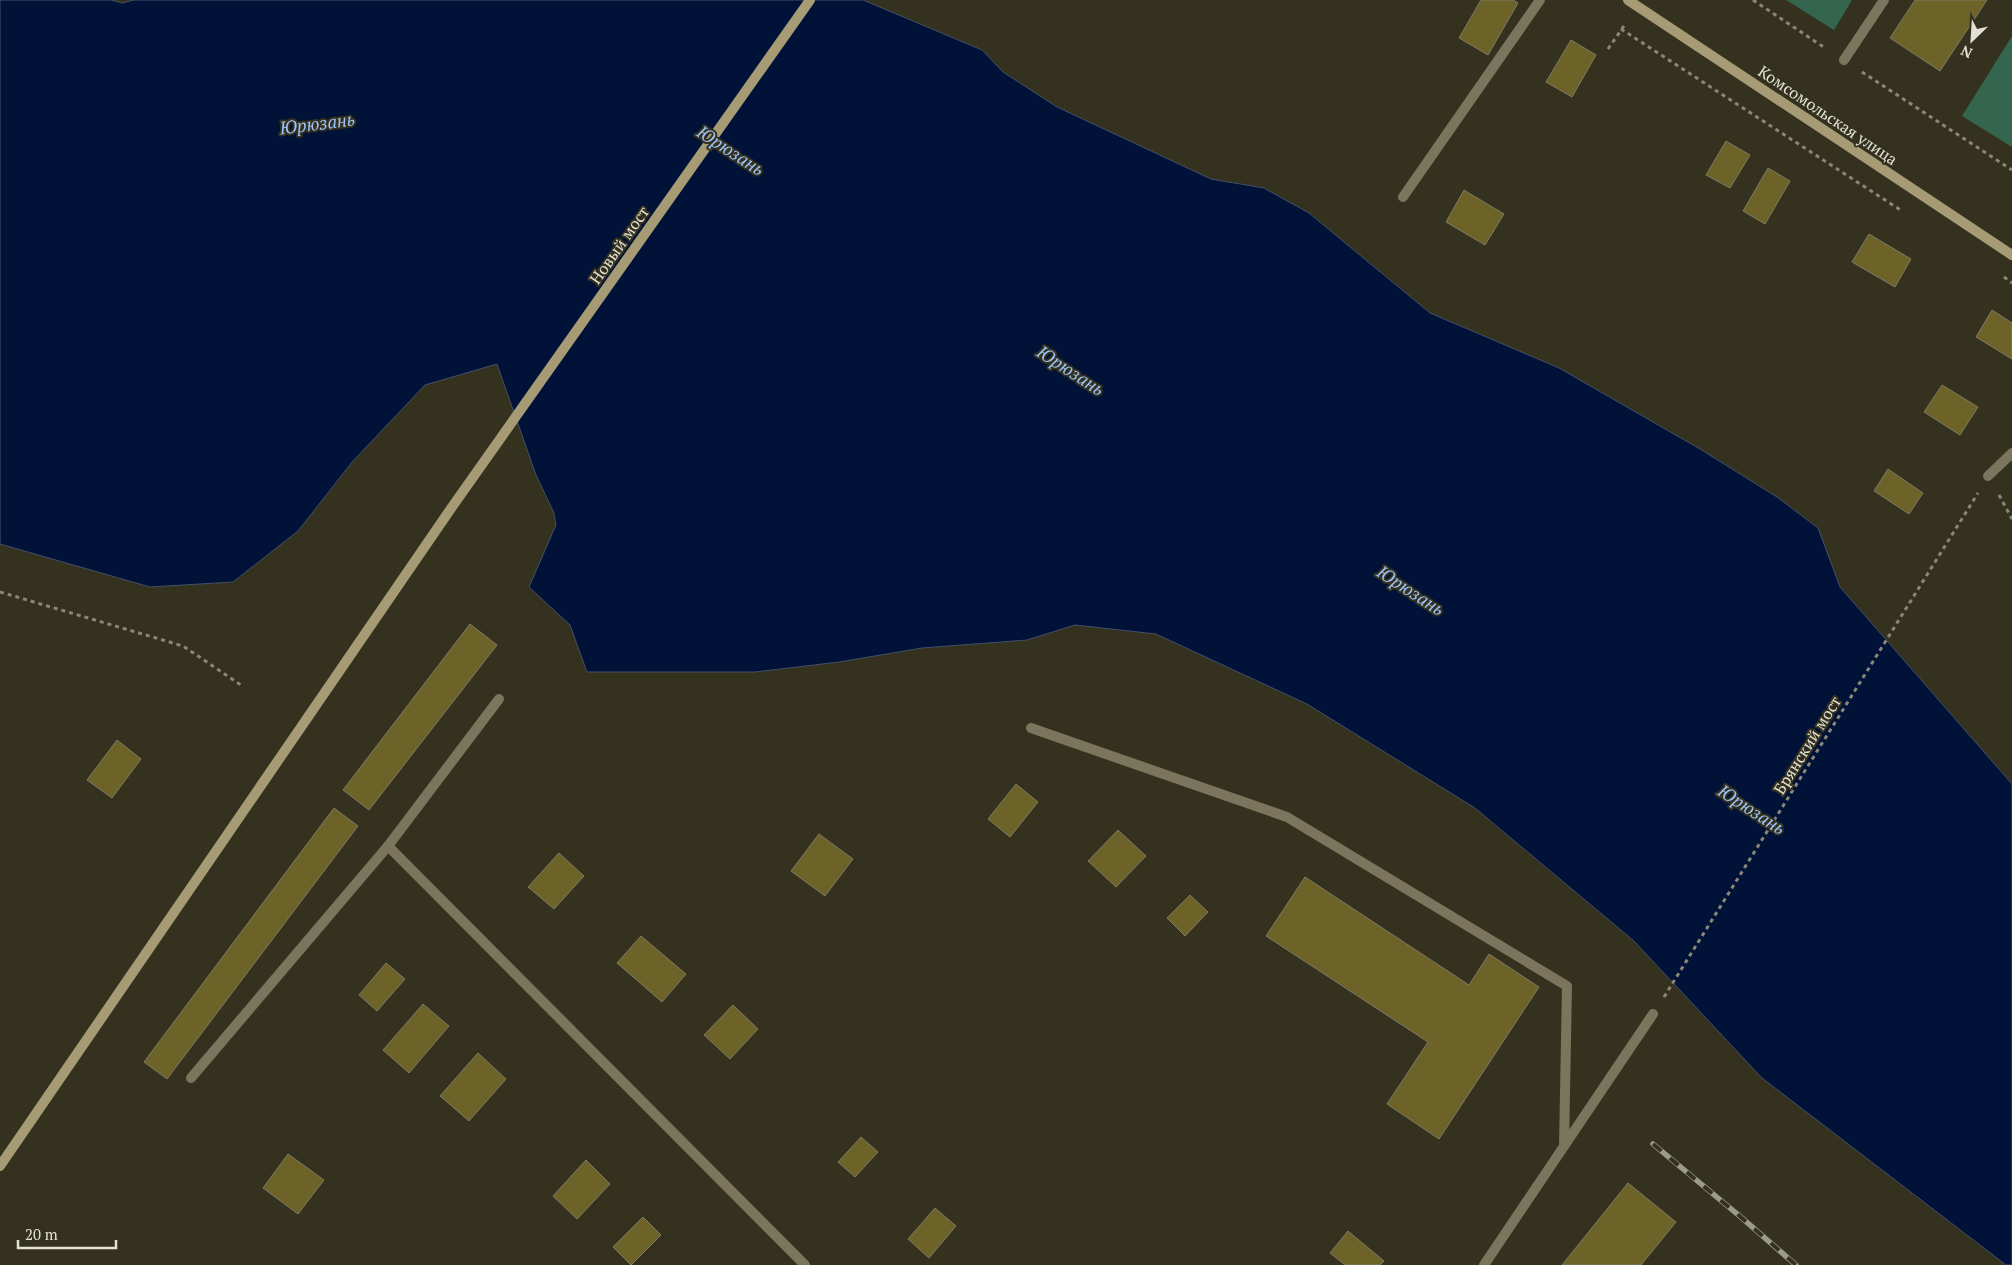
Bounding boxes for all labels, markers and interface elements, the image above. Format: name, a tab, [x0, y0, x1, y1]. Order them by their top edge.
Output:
north arrow	[1947, 15, 1997, 65]
text: N	[1957, 41, 1975, 63]
street label: Комсомольская улица	[1754, 60, 1902, 170]
water label: Юрюзань	[277, 106, 356, 140]
water label: Юрюзань	[692, 119, 769, 181]
street label: Новый мост	[584, 202, 654, 288]
water label: Юрюзань	[1032, 339, 1109, 401]
water label: Юрюзань	[1372, 559, 1449, 621]
street label: Брянский мост	[1768, 692, 1846, 798]
water label: Юрюзань	[1713, 778, 1790, 840]
scale bar	[18, 1218, 115, 1250]
text: 20 m	[25, 1224, 58, 1244]

